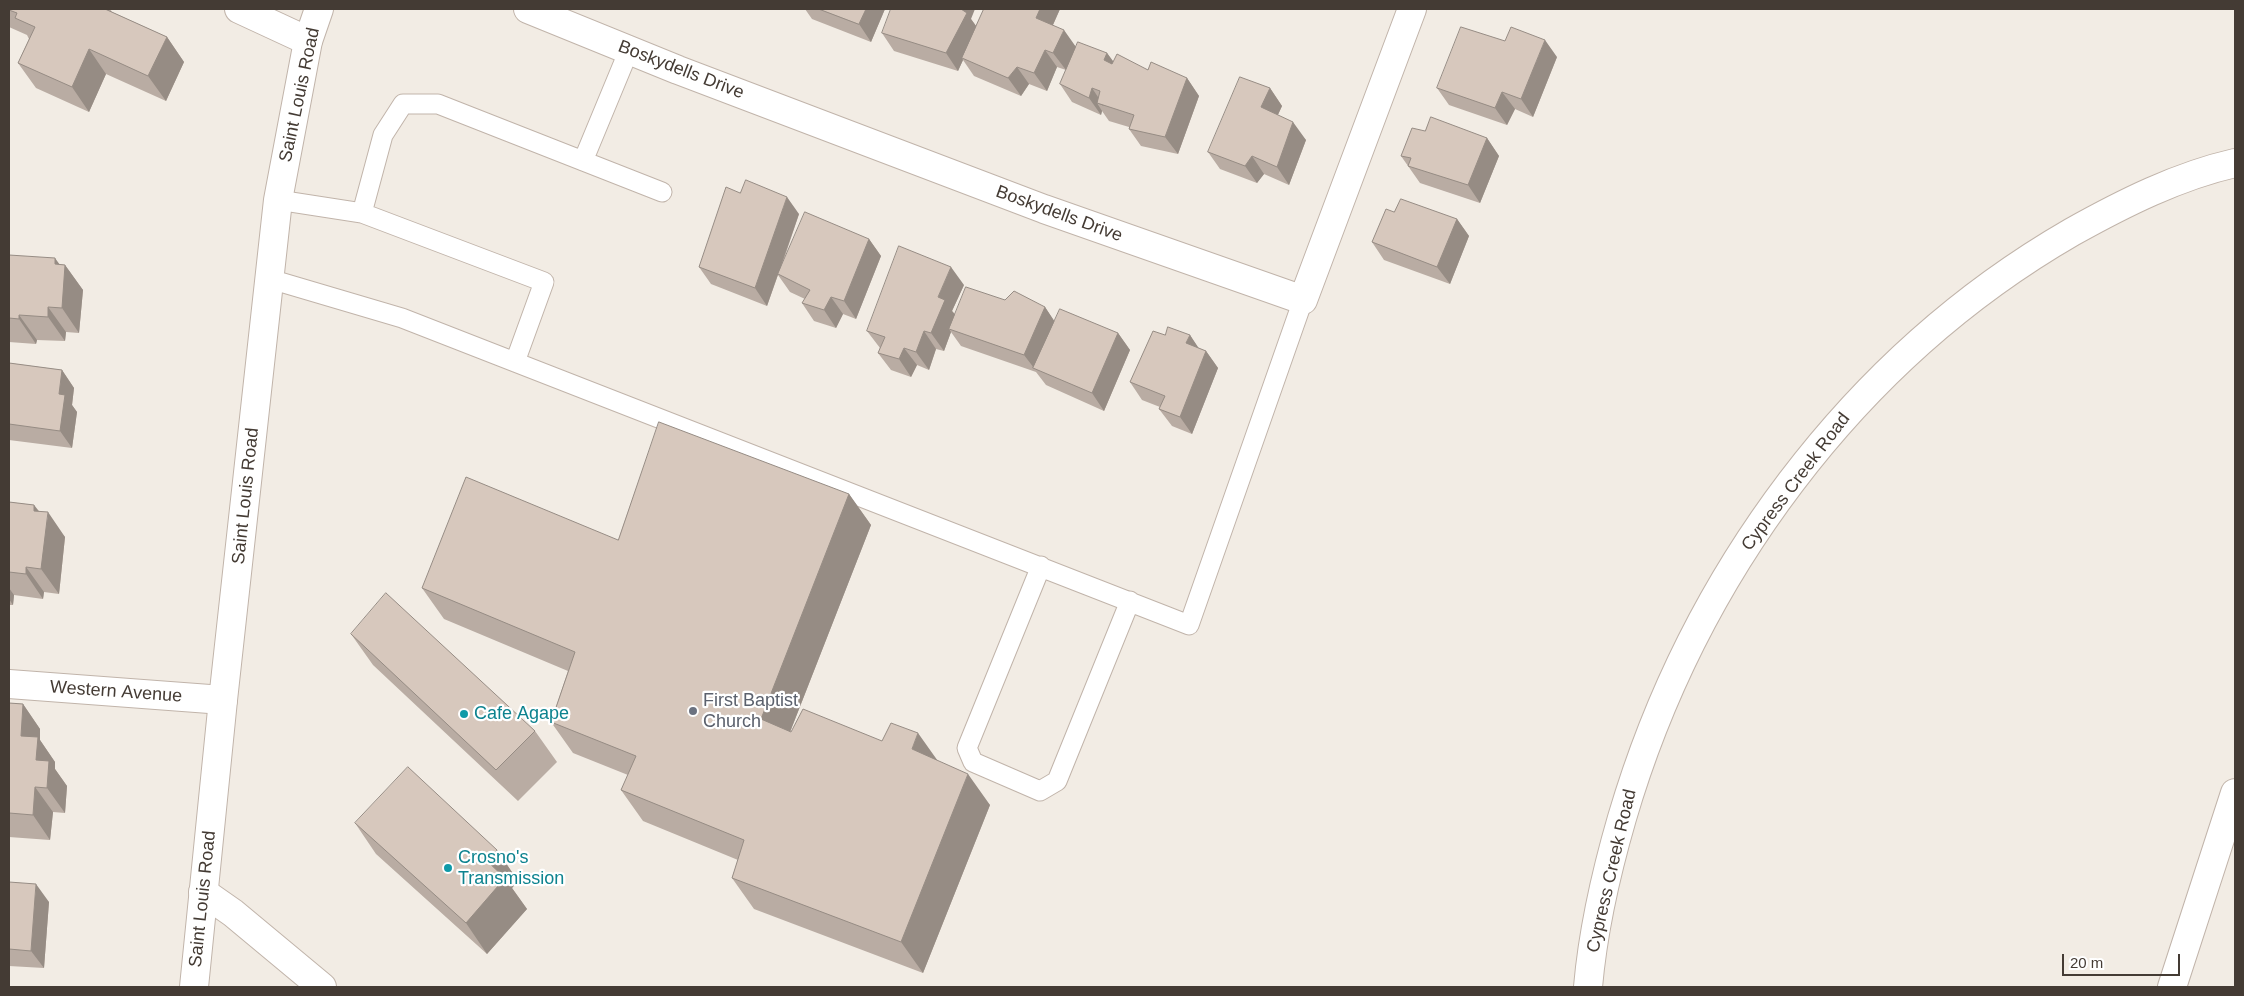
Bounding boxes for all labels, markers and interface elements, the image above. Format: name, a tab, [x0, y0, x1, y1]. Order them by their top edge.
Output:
street label: Saint Louis Road	[275, 26, 325, 164]
street label: Boskydells Drive	[615, 36, 747, 104]
street label: Boskydells Drive	[993, 181, 1125, 247]
street label: Cypress Creek Road	[1737, 409, 1855, 555]
street label: Saint Louis Road	[228, 427, 264, 565]
street label: Western Avenue	[49, 677, 183, 707]
place label: First Baptist Church	[703, 690, 798, 732]
place label: Cafe Agape	[474, 703, 569, 725]
marker: First Baptist Church	[687, 705, 699, 717]
marker: Cafe Agape	[458, 708, 470, 720]
street label: Cypress Creek Road	[1583, 787, 1641, 955]
street label: Saint Louis Road	[185, 830, 221, 968]
place label: Crosno's Transmission	[458, 847, 564, 890]
marker: Crosno's Transmission	[442, 862, 454, 874]
scale bar	[2064, 944, 2182, 976]
text: 20 m	[2070, 954, 2103, 971]

